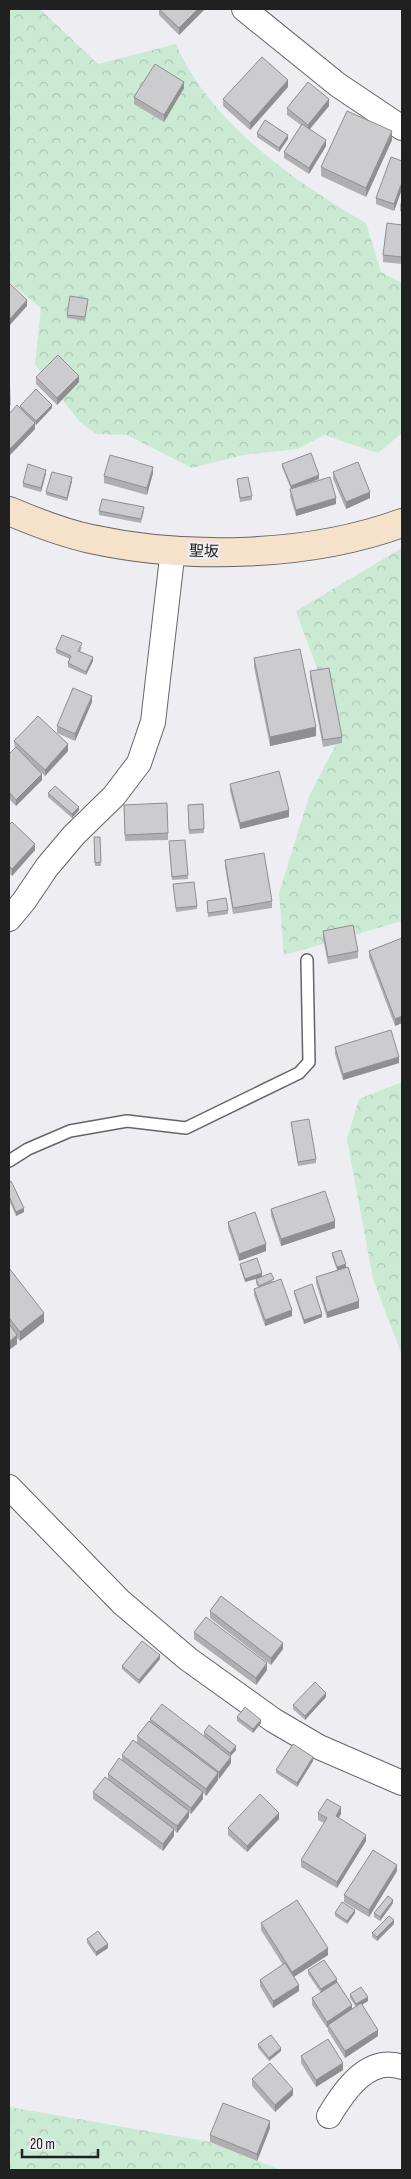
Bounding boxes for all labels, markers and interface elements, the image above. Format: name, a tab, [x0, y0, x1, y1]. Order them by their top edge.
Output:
street label: 聖坂	[189, 541, 219, 562]
scale bar	[22, 2126, 99, 2158]
text: 20 m	[30, 2135, 55, 2154]

